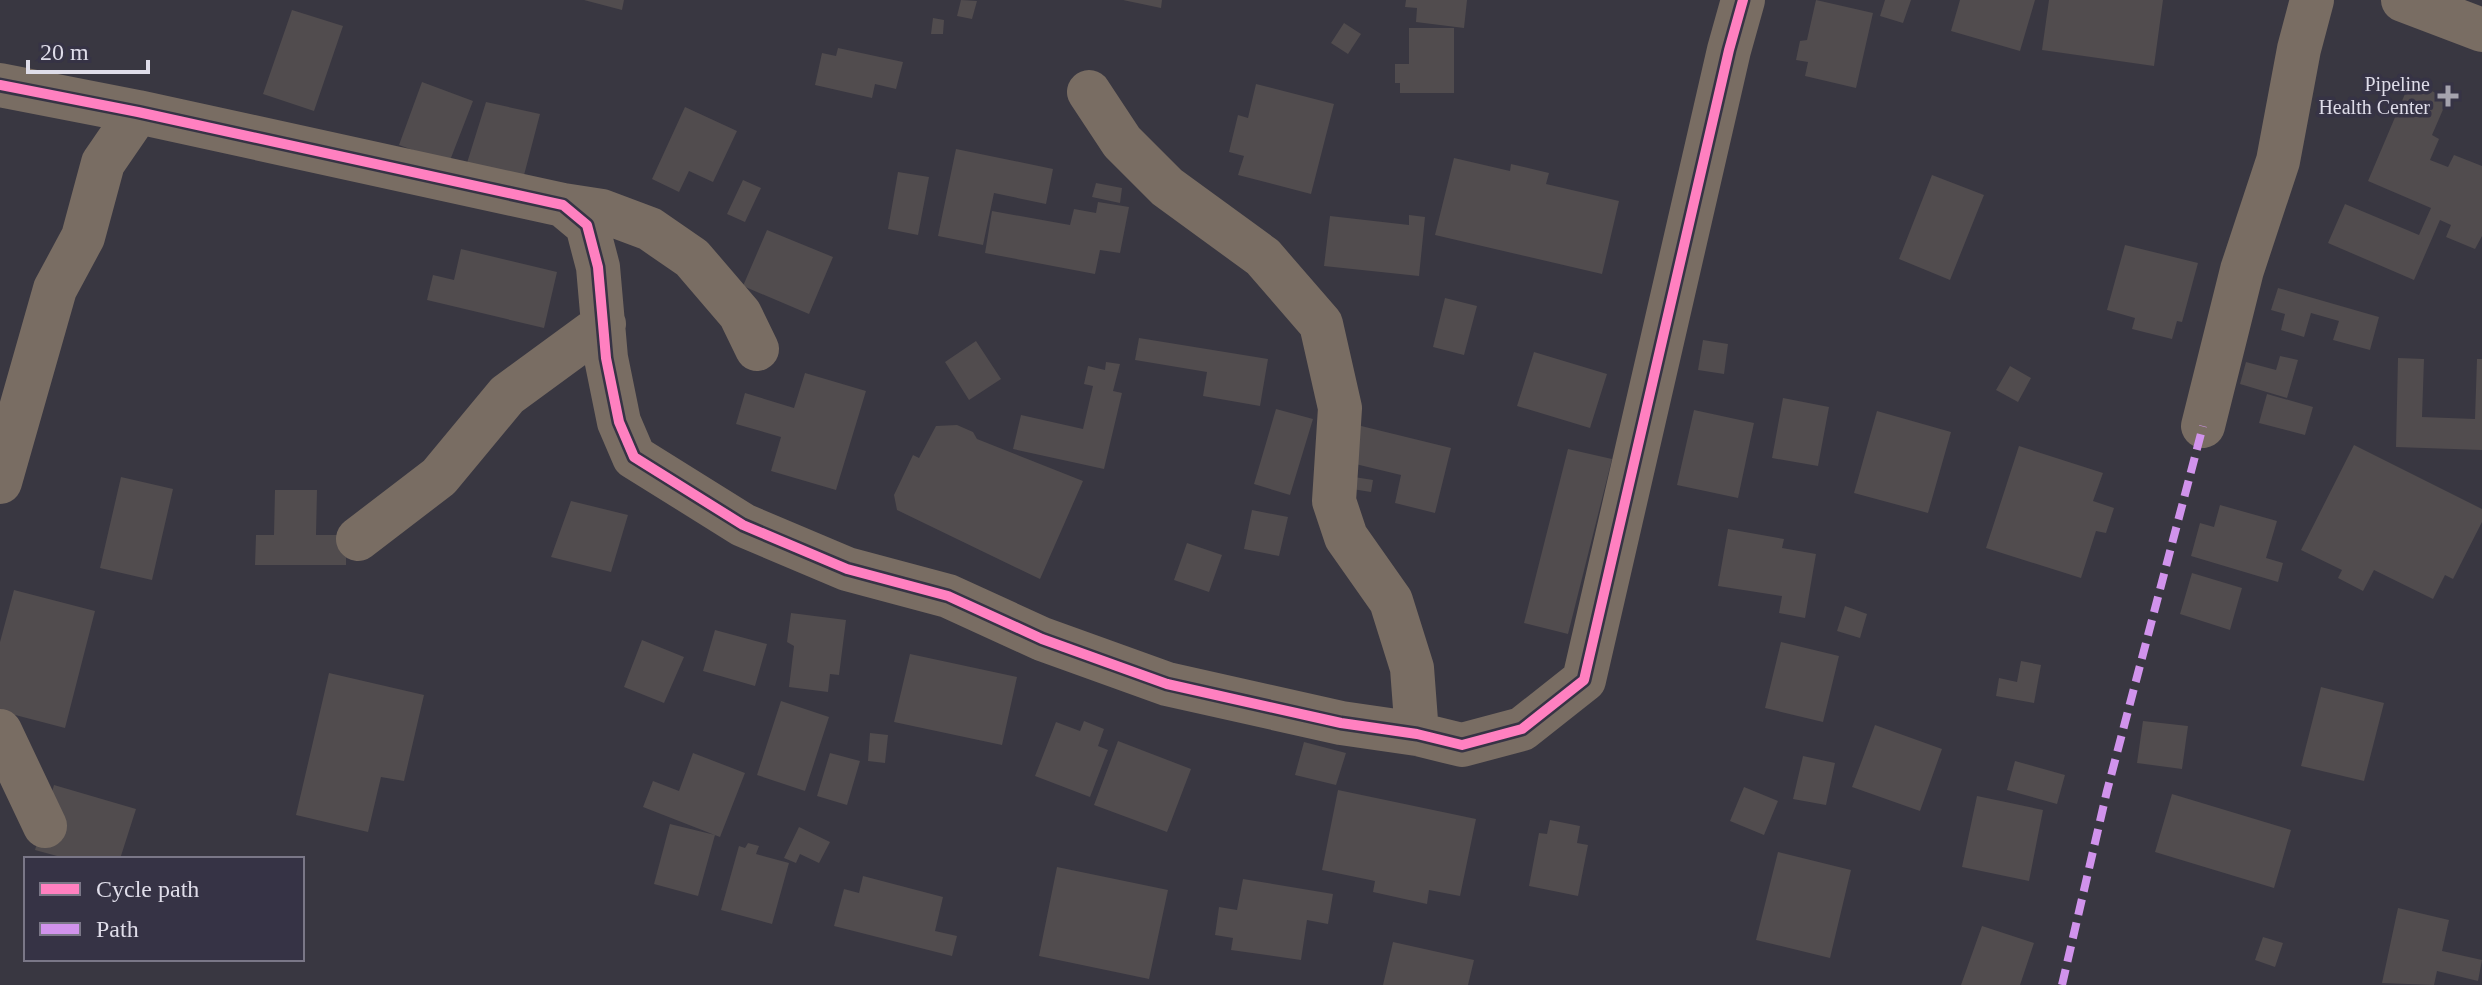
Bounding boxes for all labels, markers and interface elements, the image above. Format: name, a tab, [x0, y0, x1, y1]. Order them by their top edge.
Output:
scale bar	[28, 24, 148, 74]
text: 20 m	[40, 39, 89, 65]
place label: Pipeline Health Center	[2318, 73, 2430, 118]
marker: Pipeline Health Center	[2437, 85, 2459, 107]
legend	[24, 857, 304, 961]
text: Cycle path	[96, 876, 199, 902]
text: Path	[96, 916, 139, 942]

